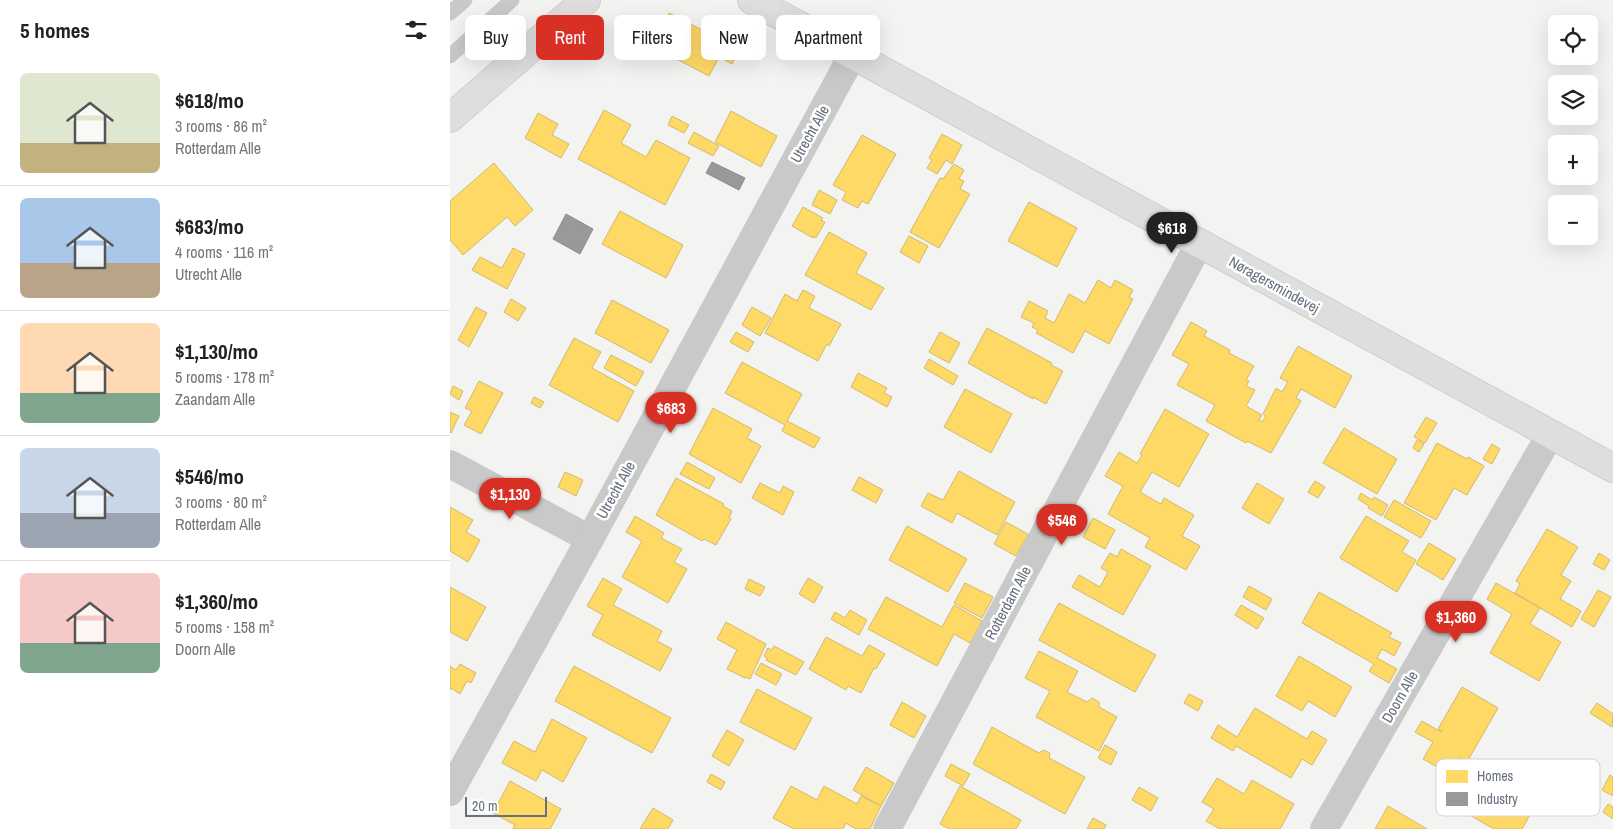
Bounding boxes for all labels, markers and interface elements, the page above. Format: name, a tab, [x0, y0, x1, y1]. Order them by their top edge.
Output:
chip: Buy	[465, 15, 526, 60]
chip: Rent	[536, 15, 604, 60]
chip: Filters	[614, 15, 691, 60]
chip: New	[701, 15, 766, 60]
chip: Apartment	[776, 15, 880, 60]
map controls	[1548, 15, 1598, 245]
button: locate	[1548, 15, 1598, 65]
text: 5 homes	[20, 16, 90, 45]
icon: filters	[402, 16, 430, 44]
button: layers	[1548, 75, 1598, 125]
text: $618/mo	[175, 86, 244, 115]
icon: home	[60, 93, 120, 153]
street label: Utrecht Alle	[785, 101, 834, 166]
text: 3 rooms · 86 m²	[175, 115, 267, 137]
button: +	[1548, 135, 1598, 185]
text: Rotterdam Alle	[175, 137, 261, 159]
button: −	[1548, 195, 1598, 245]
text: $683/mo	[175, 212, 244, 241]
pin: $618	[1142, 212, 1202, 254]
text: $618	[1157, 217, 1187, 239]
icon: home	[60, 218, 120, 278]
text: 4 rooms · 116 m²	[175, 241, 273, 263]
street label: Nøragersmindevej	[1225, 251, 1323, 318]
text: Utrecht Alle	[175, 263, 242, 285]
text: $1,130/mo	[175, 337, 258, 366]
icon: home	[60, 343, 120, 403]
text: 5 rooms · 178 m²	[175, 366, 274, 388]
text: Zaandam Alle	[175, 388, 255, 410]
pin: $683	[641, 392, 701, 434]
text: $683	[656, 397, 686, 419]
street label: Utrecht Alle	[591, 457, 640, 522]
text: $546/mo	[175, 462, 244, 491]
icon: home	[60, 468, 120, 528]
pin: $1,130	[469, 478, 551, 520]
text: $1,130	[490, 483, 530, 505]
text: 3 rooms · 80 m²	[175, 491, 267, 513]
pin: $546	[1032, 504, 1092, 546]
text: $546	[1047, 509, 1077, 531]
text: Rotterdam Alle	[175, 513, 261, 535]
street label: Rotterdam Alle	[979, 562, 1036, 643]
text: $1,360/mo	[175, 587, 258, 616]
icon: home	[60, 593, 120, 653]
pin: $1,360	[1415, 600, 1497, 643]
text: $1,360	[1436, 606, 1476, 628]
text: 5 rooms · 158 m²	[175, 616, 274, 638]
text: Doorn Alle	[175, 638, 236, 660]
street label: Doorn Alle	[1376, 667, 1423, 727]
legend	[1436, 759, 1600, 816]
text: Homes	[1477, 767, 1514, 785]
text: Industry	[1477, 790, 1518, 808]
scale bar	[465, 794, 548, 817]
text: 20 m	[472, 797, 498, 815]

